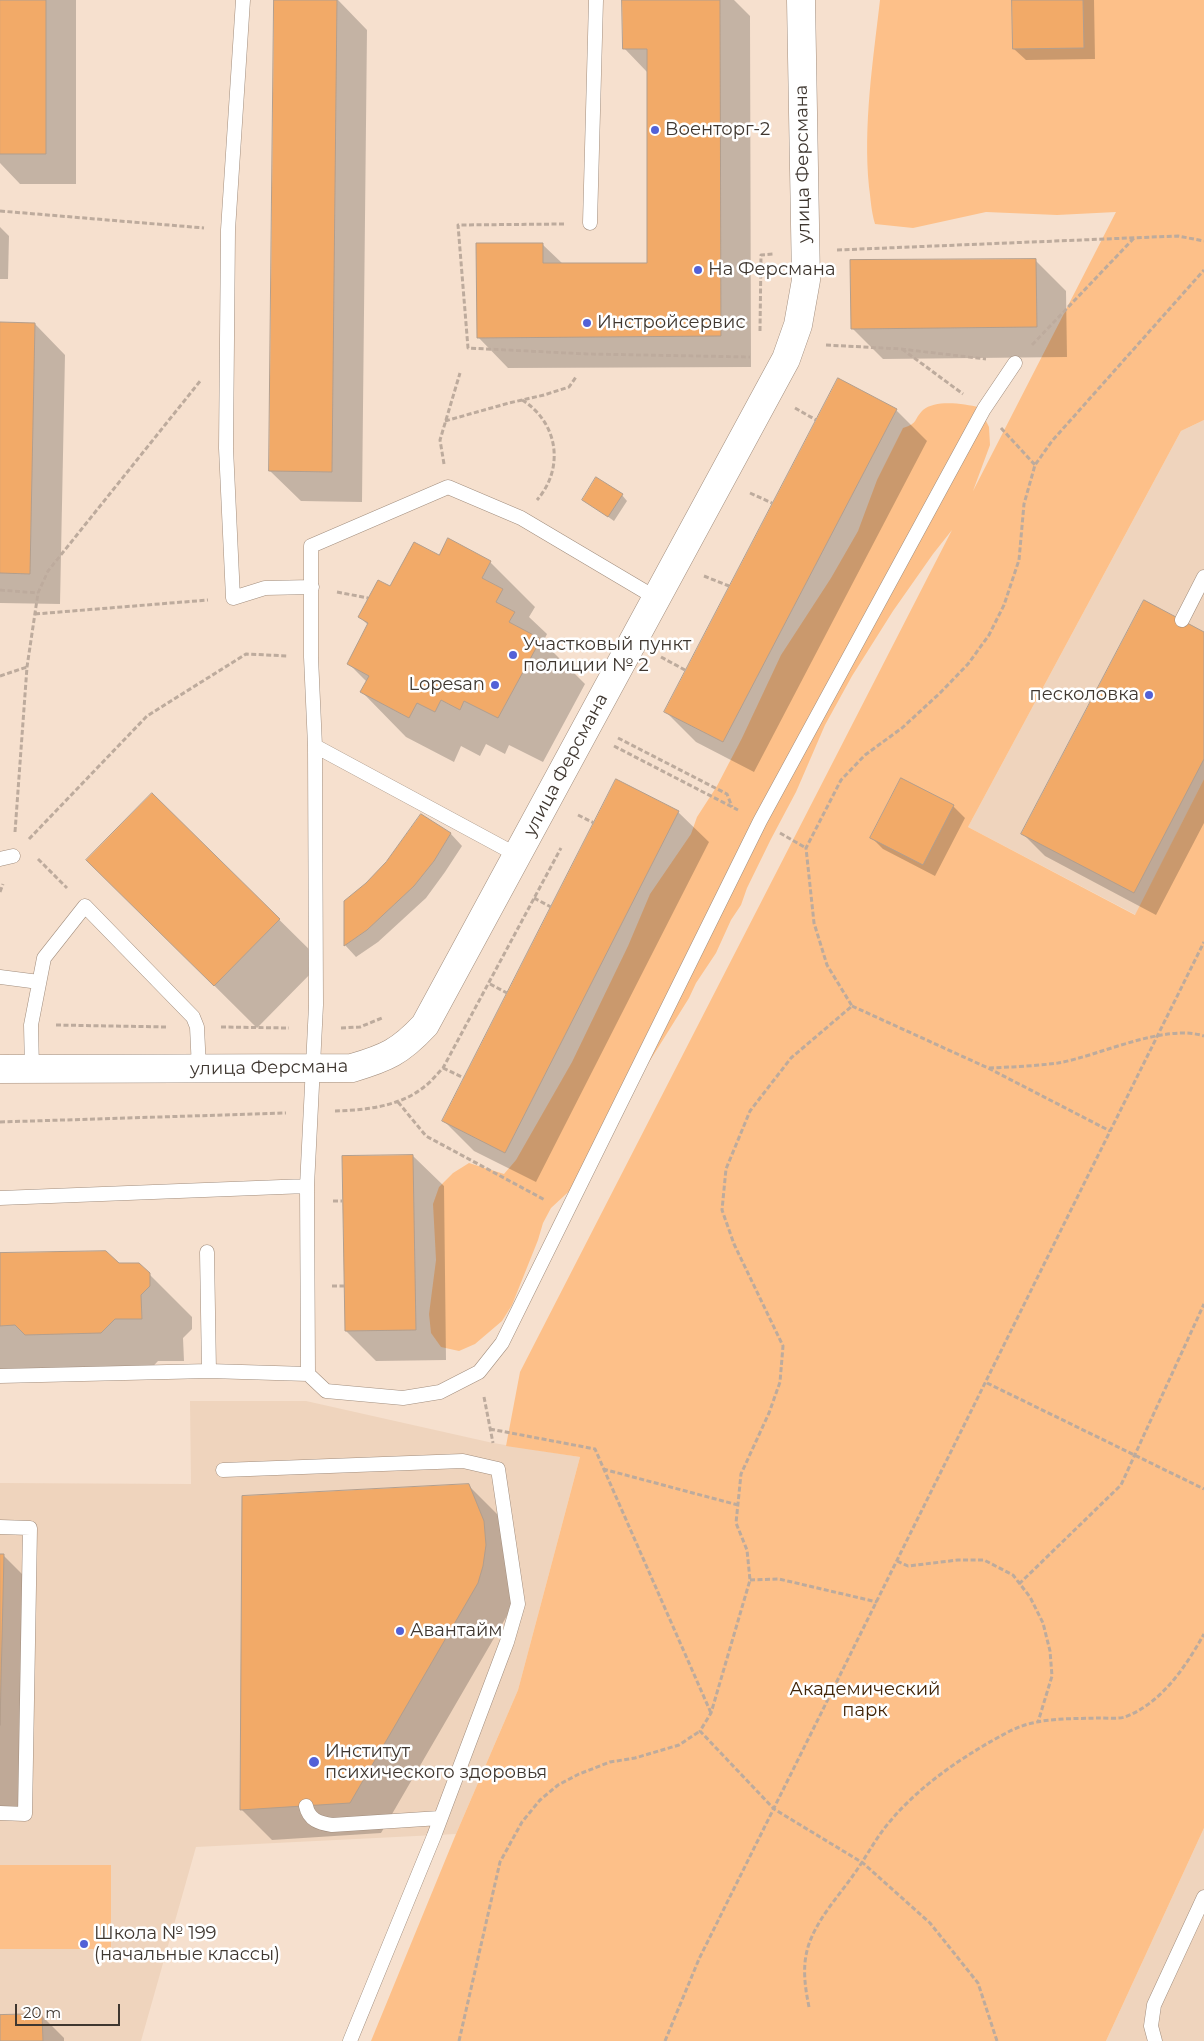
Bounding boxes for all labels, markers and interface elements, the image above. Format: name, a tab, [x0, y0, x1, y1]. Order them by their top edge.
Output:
street label: улица Ферсмана	[791, 85, 815, 243]
place label: Военторг-2	[665, 119, 770, 141]
marker: Военторг-2	[649, 124, 661, 136]
place label: На Ферсмана	[708, 259, 835, 281]
marker: На Ферсмана	[692, 264, 704, 276]
place label: Инстройсервис	[597, 312, 746, 334]
marker: Инстройсервис	[581, 317, 593, 329]
place label: Участковый пункт полиции № 2	[523, 634, 691, 676]
marker: Участковый пункт полиции № 2	[507, 649, 519, 661]
place label: Lopesan	[409, 674, 485, 696]
marker: Lopesan	[489, 679, 501, 691]
place label: песколовка	[1030, 684, 1139, 706]
marker: песколовка	[1143, 689, 1155, 701]
street label: улица Ферсмана	[519, 690, 613, 840]
street label: улица Ферсмана	[190, 1056, 348, 1080]
place label: Авантайм	[410, 1620, 503, 1642]
marker: Авантайм	[394, 1625, 406, 1637]
park label: Академический парк	[790, 1679, 940, 1722]
place label: Институт психического здоровья	[325, 1741, 547, 1784]
marker: Институт психического здоровья	[307, 1755, 321, 1769]
place label: Школа № 199 (начальные классы)	[94, 1923, 280, 1966]
marker: Школа № 199 (начальные классы)	[78, 1938, 90, 1950]
scale bar	[18, 1994, 122, 2026]
text: 20 m	[23, 2003, 61, 2022]

